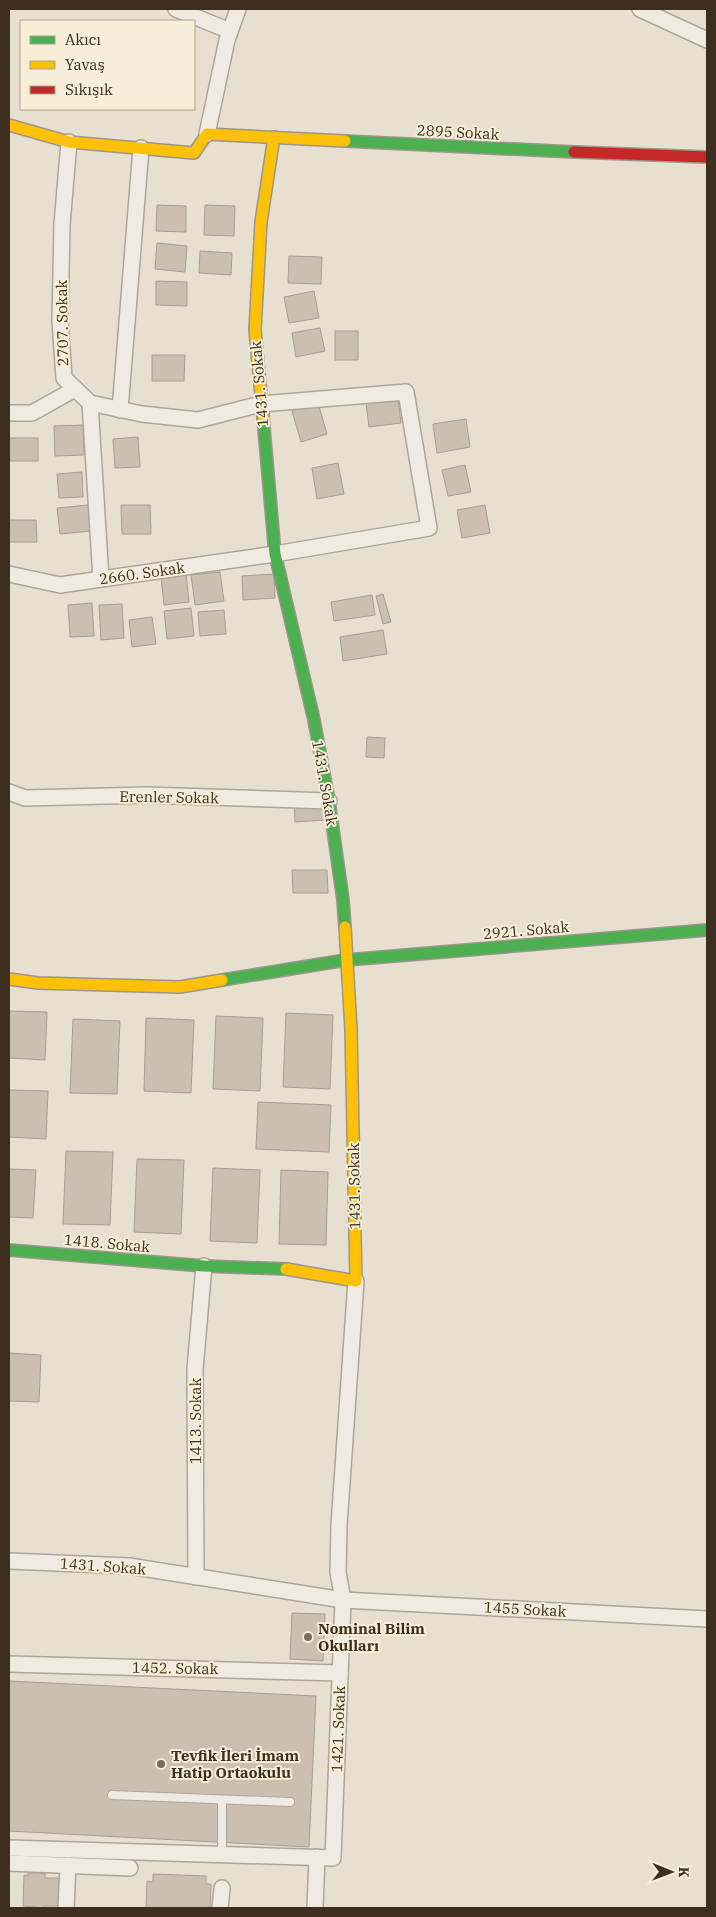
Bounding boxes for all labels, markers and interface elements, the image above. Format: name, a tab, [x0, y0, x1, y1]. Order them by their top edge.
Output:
legend	[20, 20, 195, 110]
text: Akıcı	[65, 30, 101, 49]
text: Yavaş	[65, 55, 105, 74]
text: Sıkışık	[65, 80, 113, 99]
street label: 2895 Sokak	[416, 120, 500, 144]
street label: 2707. Sokak	[52, 279, 72, 366]
street label: 1431. Sokak	[246, 340, 272, 428]
street label: 2660. Sokak	[98, 558, 186, 588]
street label: 1431. Sokak	[308, 739, 342, 827]
street label: Erenler Sokak	[119, 787, 219, 807]
street label: 2921. Sokak	[482, 917, 570, 943]
street label: 1431. Sokak	[344, 1142, 364, 1229]
street label: 1418. Sokak	[63, 1230, 151, 1256]
street label: 1413. Sokak	[186, 1378, 205, 1464]
street label: 1431. Sokak	[59, 1554, 147, 1579]
street label: 1455 Sokak	[483, 1597, 567, 1621]
place label: Nominal Bilim Okulları	[318, 1619, 425, 1655]
marker: Nominal Bilim Okulları	[302, 1631, 314, 1643]
street label: 1452. Sokak	[132, 1658, 219, 1678]
street label: 1421. Sokak	[327, 1685, 349, 1773]
place label: Tevfik İleri İmam Hatip Ortaokulu	[171, 1746, 299, 1782]
marker: Tevfik İleri İmam Hatip Ortaokulu	[155, 1758, 167, 1770]
north arrow	[646, 1847, 696, 1897]
text: K	[675, 1867, 693, 1878]

